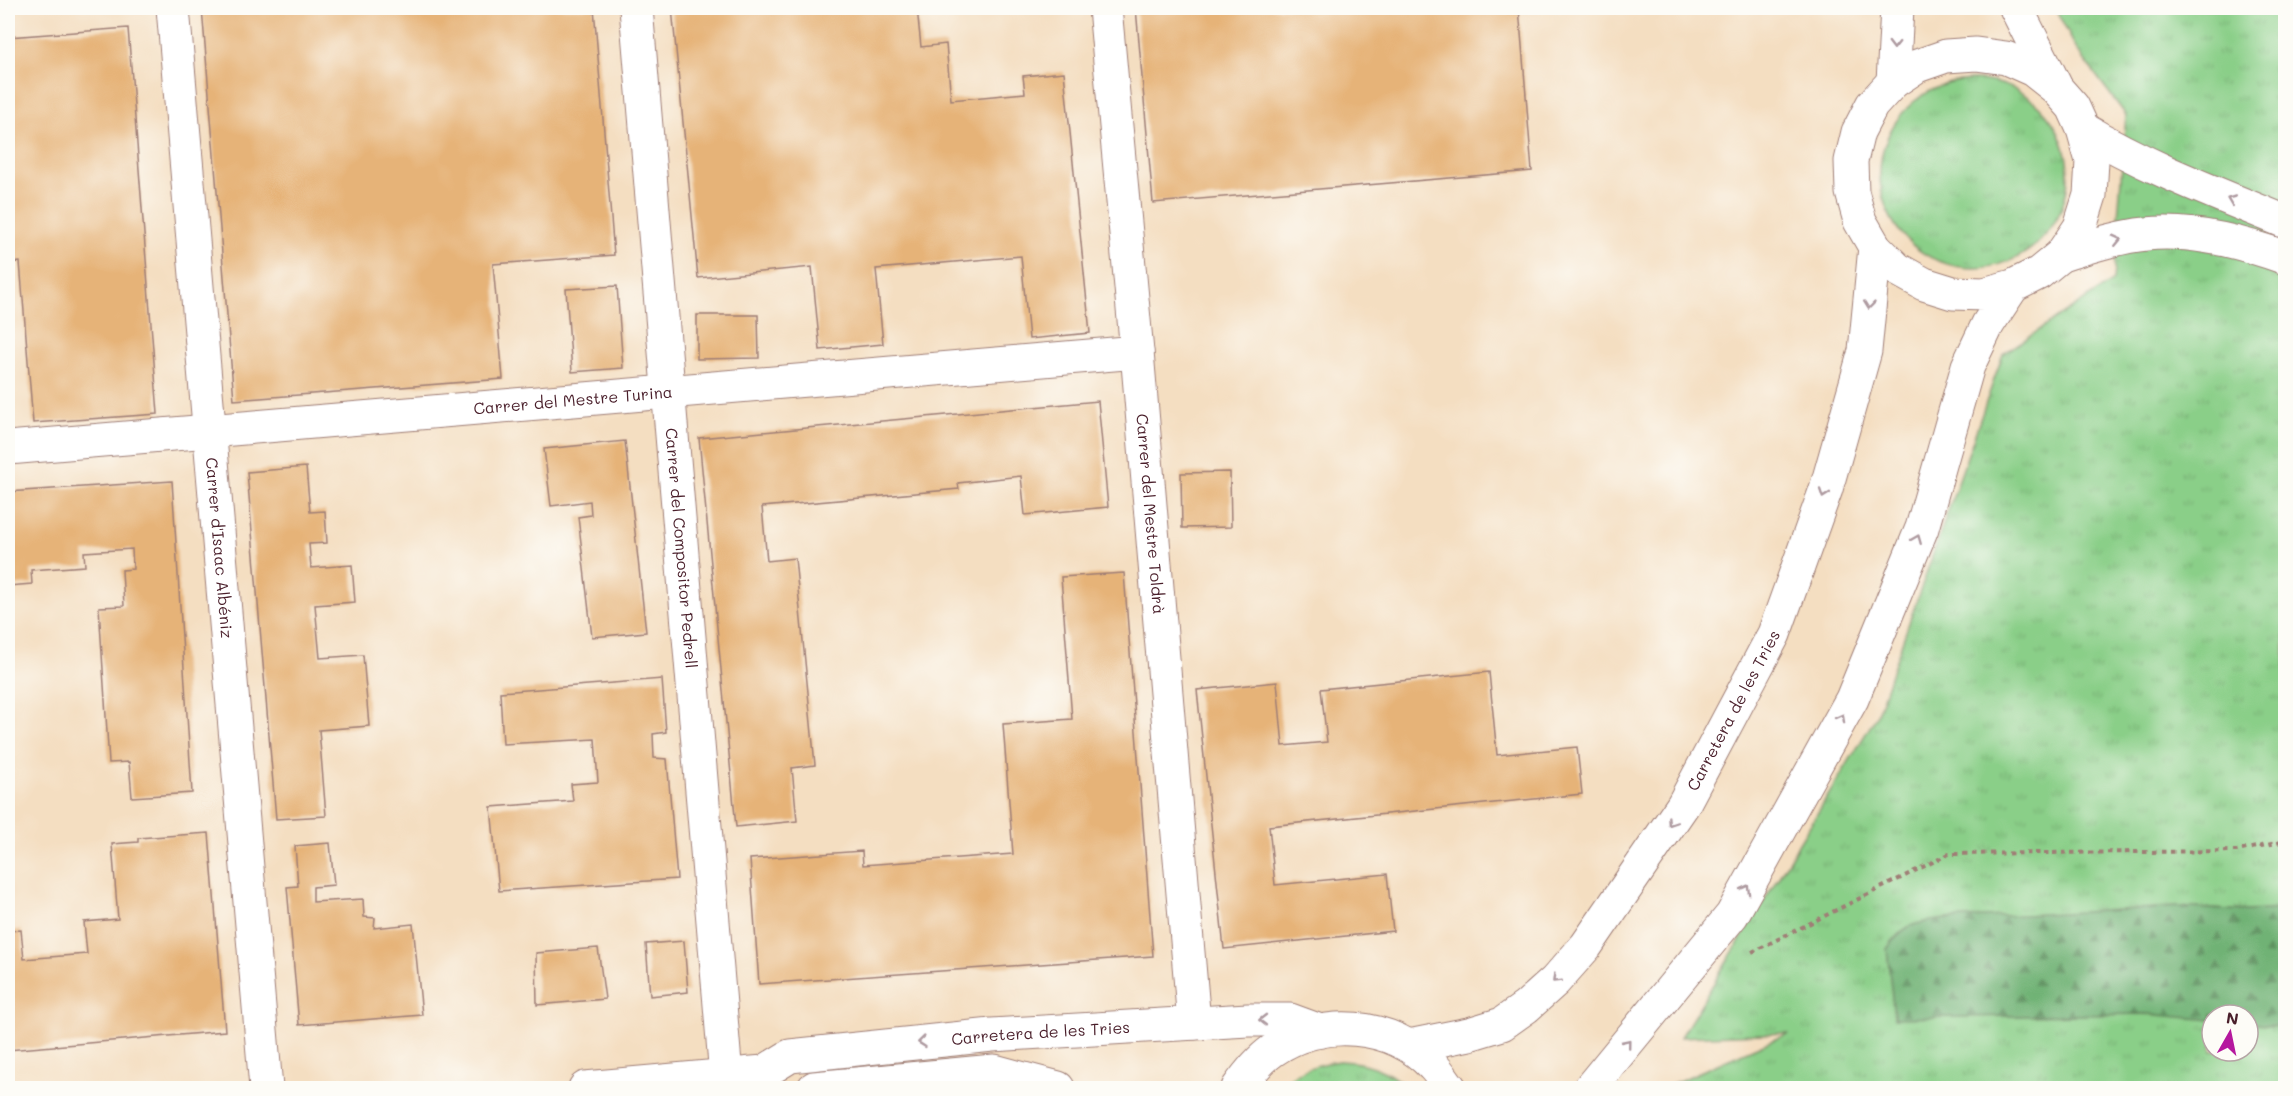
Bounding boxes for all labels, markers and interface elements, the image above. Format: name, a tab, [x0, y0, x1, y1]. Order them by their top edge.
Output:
one-way arrow	[1887, 40, 1900, 49]
one-way arrow	[2226, 195, 2237, 207]
one-way arrow	[2112, 234, 2122, 247]
one-way arrow	[1863, 300, 1876, 310]
street label: Carrer del Mestre Turina	[472, 381, 673, 418]
street label: Carrer del Mestre Toldrà	[1132, 413, 1170, 615]
street label: Carrer del Compositor Pedrell	[661, 427, 703, 669]
street label: Carrer d'Isaac Albéniz	[202, 457, 238, 639]
one-way arrow	[1818, 488, 1831, 499]
one-way arrow	[1910, 535, 1922, 546]
street label: Carretera de les Tries	[1682, 626, 1784, 794]
one-way arrow	[1834, 714, 1845, 725]
one-way arrow	[1667, 815, 1678, 826]
one-way arrow	[1739, 885, 1750, 895]
one-way arrow	[1552, 972, 1563, 983]
north arrow	[2200, 1003, 2260, 1063]
text: N	[2225, 1006, 2240, 1029]
one-way arrow	[1259, 1014, 1268, 1026]
street label: Carretera de les Tries	[950, 1016, 1131, 1049]
one-way arrow	[917, 1035, 926, 1048]
one-way arrow	[1620, 1039, 1631, 1050]

